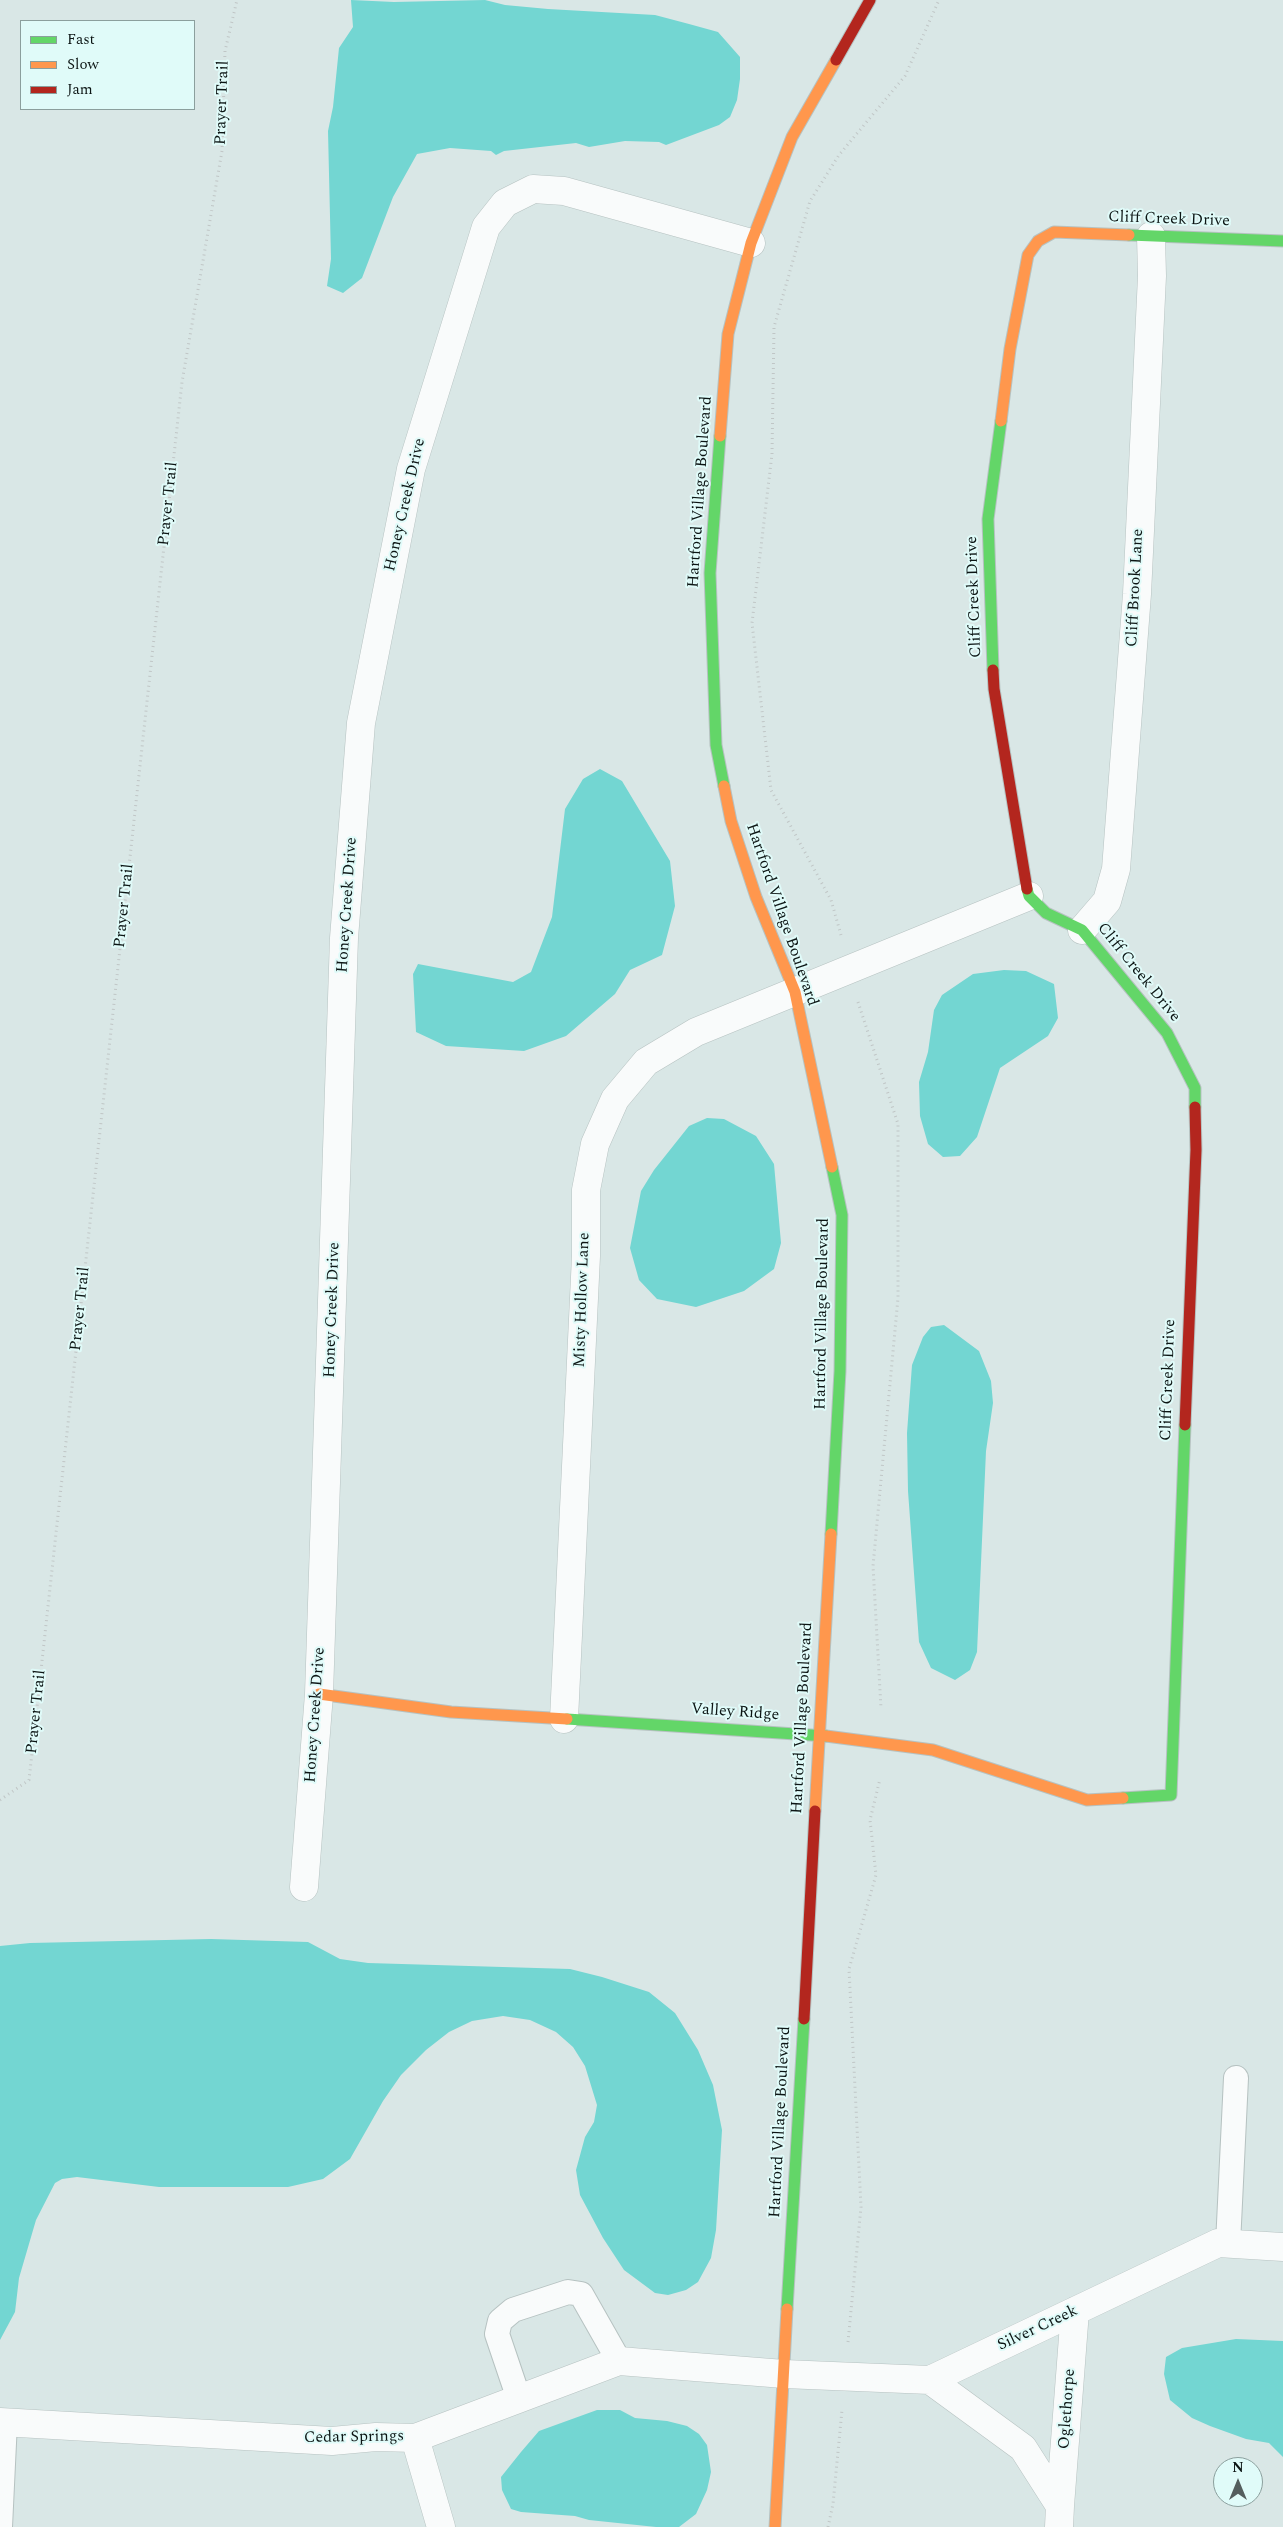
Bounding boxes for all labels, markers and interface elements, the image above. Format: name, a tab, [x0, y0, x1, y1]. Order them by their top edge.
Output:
legend	[20, 20, 195, 110]
text: Fast	[67, 28, 95, 51]
text: Slow	[67, 53, 99, 76]
street label: Prayer Trail	[212, 60, 234, 146]
text: Jam	[67, 78, 93, 101]
street label: Cliff Creek Drive	[1108, 208, 1230, 232]
street label: Hartford Village Boulevard	[685, 396, 717, 588]
street label: Honey Creek Drive	[381, 437, 431, 573]
street label: Prayer Trail	[155, 461, 183, 547]
street label: Cliff Brook Lane	[1123, 528, 1149, 648]
street label: Cliff Creek Drive	[963, 536, 987, 658]
street label: Hartford Village Boulevard	[741, 821, 821, 1009]
street label: Honey Creek Drive	[334, 837, 362, 973]
street label: Prayer Trail	[111, 863, 139, 949]
street label: Cliff Creek Drive	[1092, 920, 1184, 1026]
street label: Hartford Village Boulevard	[812, 1218, 834, 1410]
street label: Misty Hollow Lane	[571, 1232, 595, 1368]
street label: Honey Creek Drive	[321, 1242, 345, 1378]
street label: Prayer Trail	[67, 1266, 95, 1352]
street label: Cliff Creek Drive	[1157, 1319, 1181, 1441]
street label: Hartford Village Boulevard	[788, 1622, 818, 1814]
street label: Honey Creek Drive	[302, 1647, 330, 1783]
street label: Prayer Trail	[23, 1669, 51, 1755]
street label: Valley Ridge	[690, 1700, 780, 1726]
street label: Hartford Village Boulevard	[766, 2026, 796, 2218]
street label: Silver Creek	[995, 2302, 1081, 2356]
street label: Oglethorpe	[1056, 2368, 1080, 2450]
street label: Cedar Springs	[304, 2428, 404, 2448]
north arrow	[1213, 2457, 1263, 2507]
text: N	[1232, 2457, 1244, 2478]

